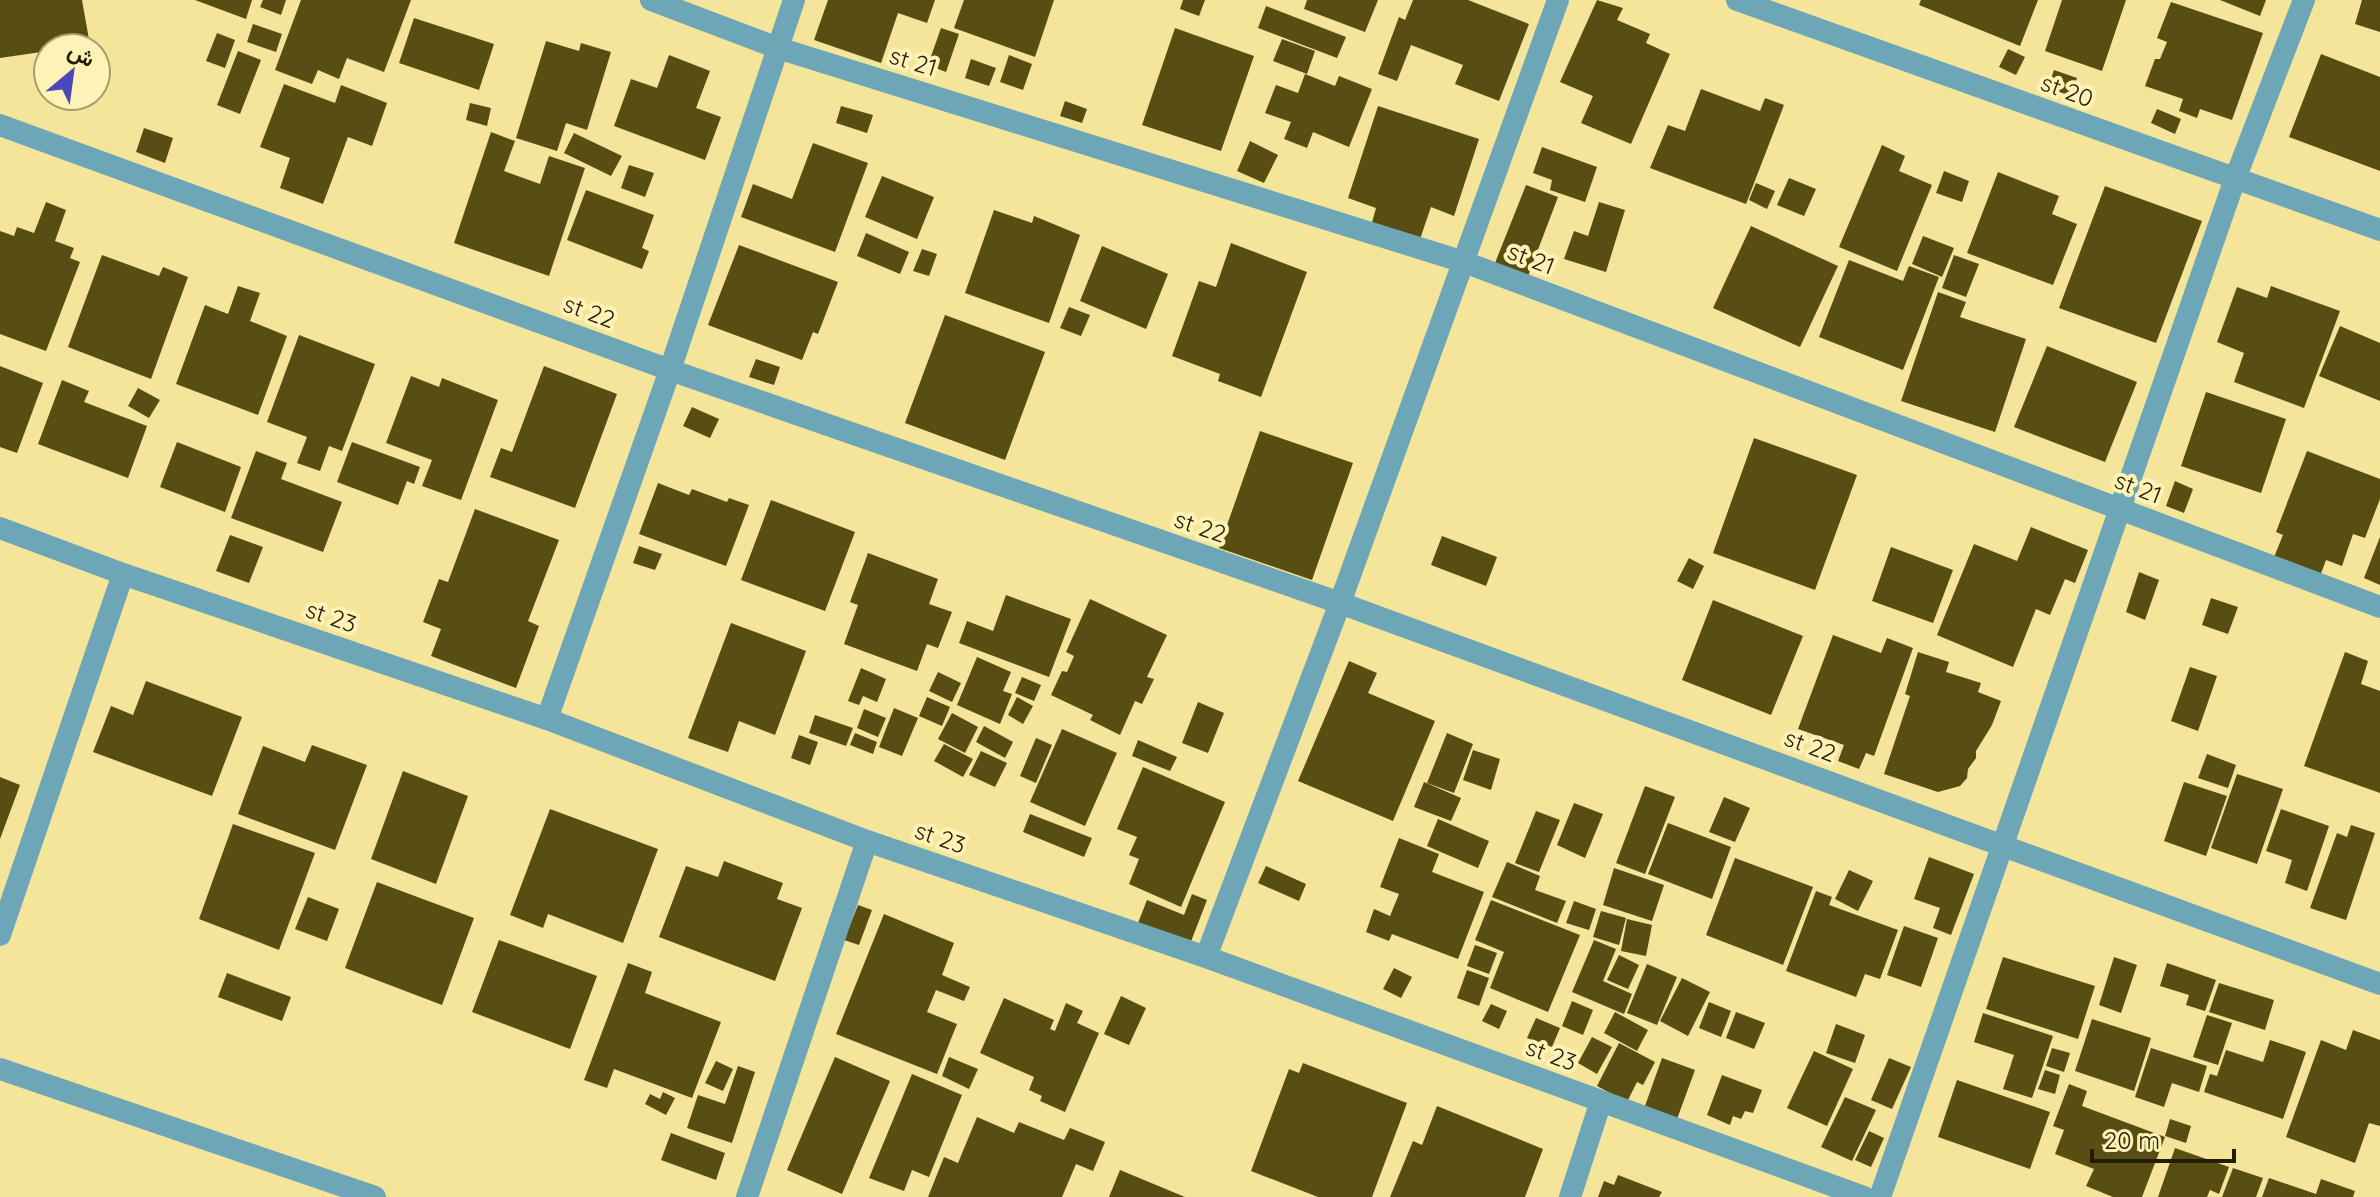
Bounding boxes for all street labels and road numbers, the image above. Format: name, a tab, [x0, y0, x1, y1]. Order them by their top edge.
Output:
street label: st 21	[886, 40, 941, 82]
street label: st 20	[2037, 67, 2098, 113]
street label: st 21	[1504, 235, 1559, 281]
street label: st 22	[560, 288, 619, 334]
street label: st 21	[2111, 464, 2166, 510]
street label: st 22	[1171, 503, 1230, 549]
street label: st 23	[302, 593, 361, 639]
street label: st 22	[1781, 722, 1840, 768]
street label: st 23	[911, 814, 970, 860]
street label: st 23	[1522, 1031, 1581, 1077]

